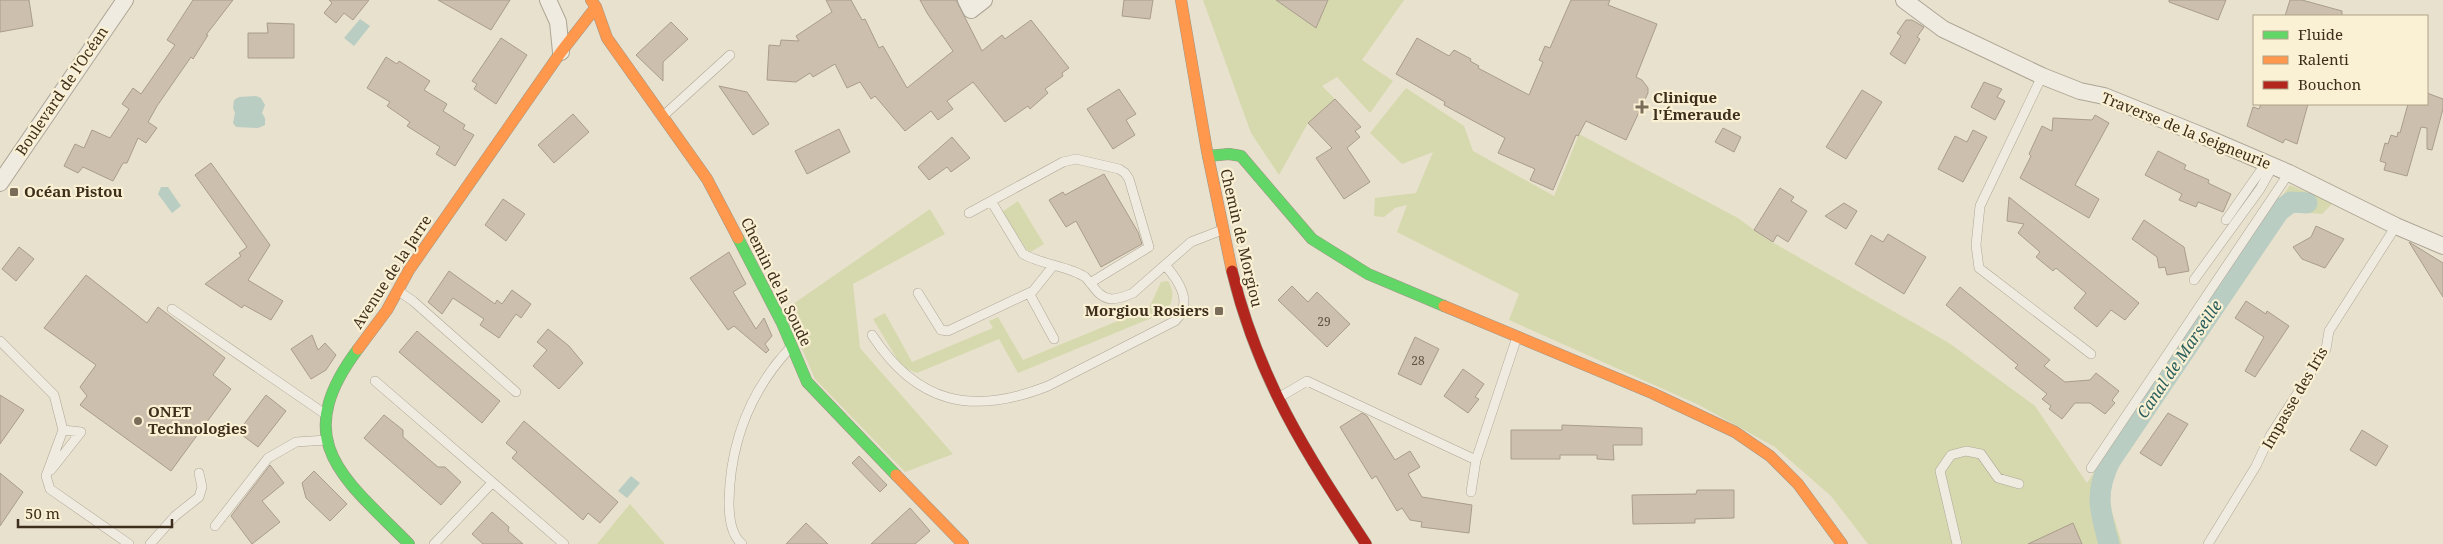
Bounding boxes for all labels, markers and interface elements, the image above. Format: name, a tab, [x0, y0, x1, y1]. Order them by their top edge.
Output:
legend	[2253, 15, 2428, 105]
street label: Boulevard de l'Océan	[10, 22, 112, 159]
text: Fluide	[2298, 24, 2343, 44]
text: Ralenti	[2298, 49, 2349, 69]
text: Bouchon	[2298, 74, 2362, 94]
place label: Clinique l'Émeraude	[1653, 87, 1741, 124]
street label: Traverse de la Seigneurie	[2099, 87, 2274, 173]
marker: Clinique l'Émeraude	[1635, 100, 1649, 114]
street label: Chemin de Morgiou	[1216, 167, 1268, 309]
place label: Océan Pistou	[24, 181, 123, 201]
marker: Océan Pistou	[8, 186, 20, 198]
street label: Avenue de la Jarre	[347, 211, 435, 332]
street label: Chemin de la Soude	[737, 214, 817, 349]
water label: Canal de Marseille	[2131, 296, 2227, 422]
place label: Morgiou Rosiers	[1085, 300, 1209, 320]
marker: Morgiou Rosiers	[1213, 305, 1225, 317]
house number: 29	[1317, 313, 1331, 330]
street label: Impasse des Iris	[2257, 343, 2332, 452]
house number: 28	[1411, 352, 1425, 369]
place label: ONET Technologies	[148, 401, 247, 438]
marker: ONET Technologies	[132, 415, 144, 427]
scale bar	[18, 496, 171, 528]
text: 50 m	[25, 503, 60, 523]

